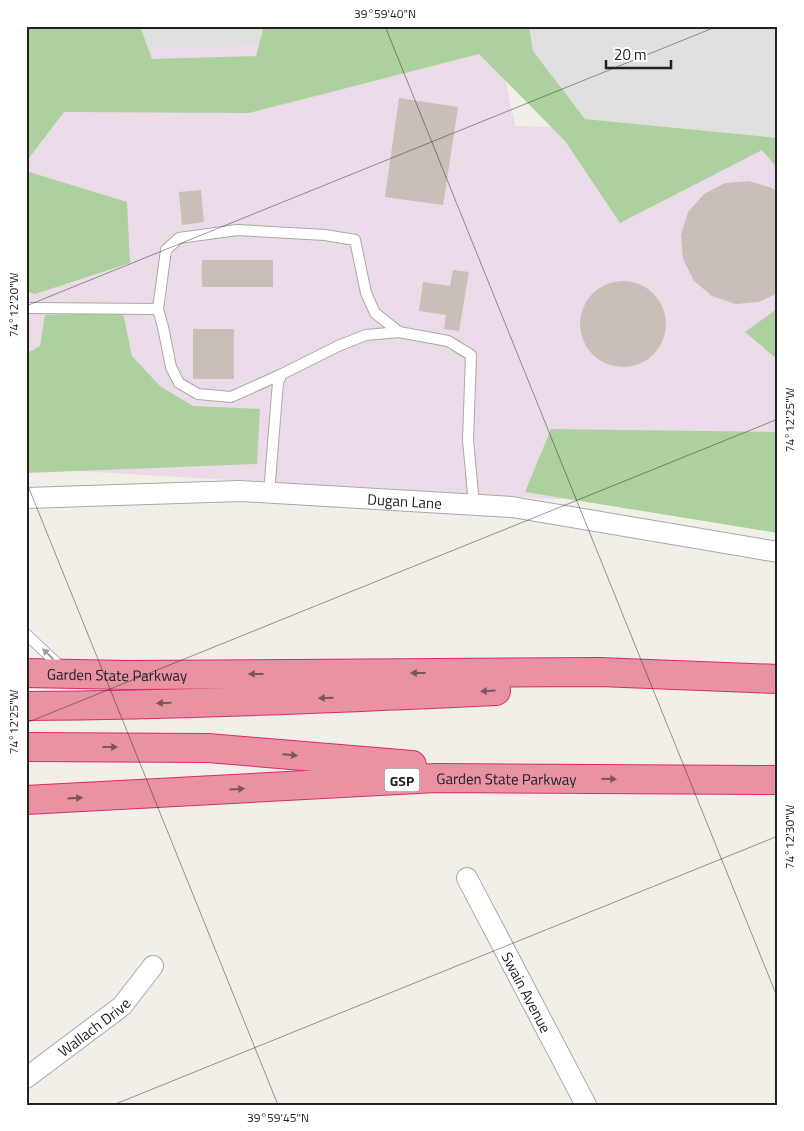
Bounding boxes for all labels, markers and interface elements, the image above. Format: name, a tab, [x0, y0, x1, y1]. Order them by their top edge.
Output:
text: 39°59'40"N	[354, 4, 416, 23]
scale bar	[606, 38, 672, 70]
text: 20 m	[614, 43, 647, 66]
text: 74°12'20"W	[4, 272, 23, 337]
text: 74°12'25"W	[780, 387, 799, 452]
street label: Dugan Lane	[367, 487, 443, 514]
one-way arrow	[42, 648, 54, 660]
street label: Garden State Parkway	[47, 662, 187, 687]
one-way arrow	[410, 669, 426, 677]
one-way arrow	[247, 670, 263, 678]
one-way arrow	[480, 687, 496, 695]
text: 74°12'25"W	[4, 689, 23, 754]
one-way arrow	[318, 694, 334, 702]
one-way arrow	[155, 700, 171, 708]
one-way arrow	[102, 743, 118, 751]
one-way arrow	[282, 751, 298, 759]
street label: Garden State Parkway	[436, 767, 577, 790]
road number: GSP	[384, 768, 420, 792]
one-way arrow	[602, 775, 618, 783]
one-way arrow	[229, 784, 245, 792]
one-way arrow	[67, 793, 83, 801]
text: 74°12'30"W	[780, 804, 799, 869]
street label: Swain Avenue	[496, 948, 558, 1037]
street label: Wallach Drive	[53, 993, 136, 1062]
text: 39°59'45"N	[247, 1108, 309, 1127]

